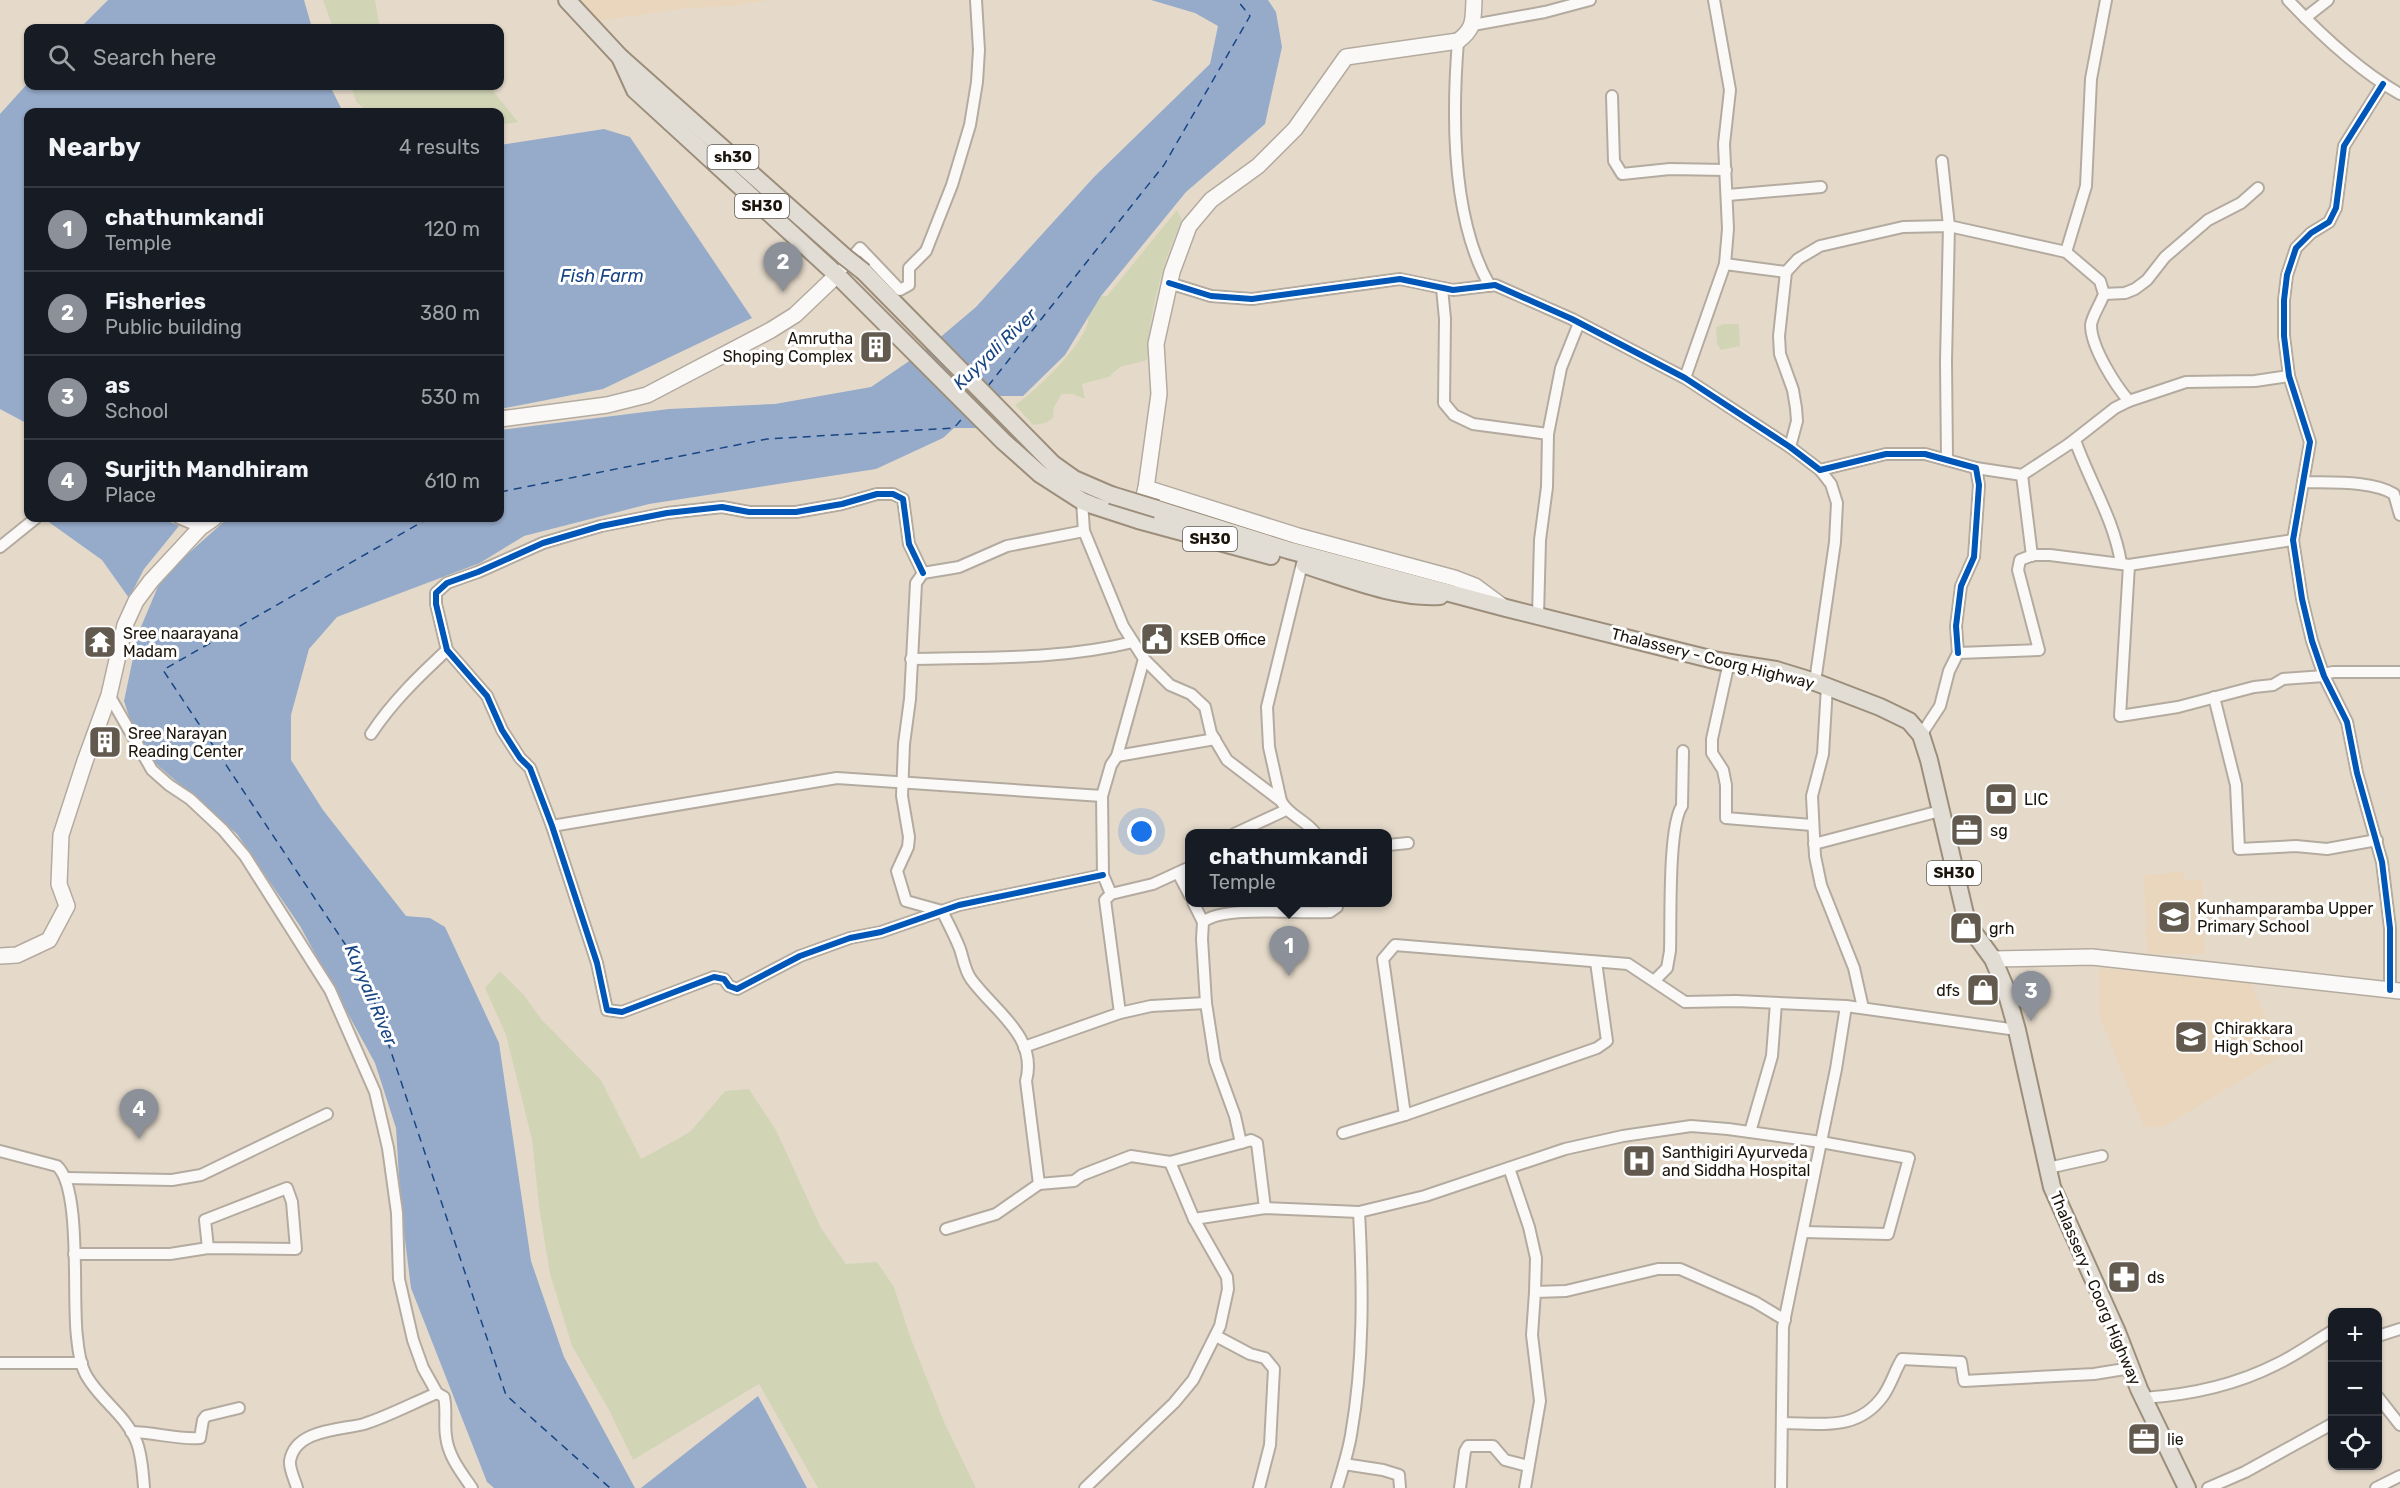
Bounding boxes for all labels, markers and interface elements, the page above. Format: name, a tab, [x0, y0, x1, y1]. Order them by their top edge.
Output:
search box	[24, 24, 504, 90]
icon: search	[45, 41, 78, 74]
text: Search here	[93, 44, 216, 71]
text: Nearby	[48, 132, 141, 163]
text: 4 results	[399, 135, 480, 159]
road number: sh30	[708, 145, 758, 169]
road number: SH30	[735, 194, 789, 218]
text: chathumkandi	[105, 204, 264, 231]
text: 1	[63, 217, 72, 241]
text: 120 m	[424, 217, 480, 241]
text: Temple	[105, 231, 172, 255]
pin: 2	[764, 242, 802, 292]
water label: Fish Farm	[560, 265, 644, 287]
text: Fisheries	[105, 288, 206, 315]
text: 2	[61, 301, 74, 325]
text: 380 m	[420, 301, 480, 325]
water label: Kuyyali River	[949, 303, 1042, 394]
text: Public building	[105, 315, 242, 339]
place label: Amrutha Shoping Complex	[723, 329, 853, 366]
building icon: Amrutha Shoping Complex	[858, 329, 894, 365]
text: as	[105, 372, 130, 399]
text: 3	[61, 385, 74, 409]
text: 530 m	[421, 385, 480, 409]
text: School	[105, 399, 168, 423]
text: Surjith Mandhiram	[105, 456, 309, 483]
text: 4	[61, 469, 74, 493]
text: 610 m	[424, 469, 480, 493]
text: Place	[105, 483, 156, 507]
road number: SH30	[1183, 527, 1237, 551]
public building icon: KSEB Office	[1139, 621, 1175, 657]
temple icon: Sree naarayana Madam	[82, 624, 118, 660]
place label: Sree naarayana Madam	[123, 624, 239, 661]
street label: Thalassery - Coorg Highway	[1609, 624, 1817, 693]
place label: KSEB Office	[1180, 630, 1266, 649]
building icon: Sree Narayan Reading Center	[87, 724, 123, 760]
place label: Sree Narayan Reading Center	[128, 724, 243, 761]
bank icon: LIC	[1983, 781, 2019, 817]
place label: LIC	[2024, 790, 2048, 809]
office icon: sg	[1949, 812, 1985, 848]
your location	[1127, 817, 1156, 846]
place label: sg	[1990, 821, 2008, 840]
popup	[1185, 829, 1392, 907]
text: chathumkandi	[1209, 843, 1368, 870]
road number: SH30	[1927, 861, 1981, 885]
text: Temple	[1209, 870, 1276, 894]
school or university icon: Kunhamparamba Upper Primary School	[2156, 899, 2192, 935]
place label: Kunhamparamba Upper Primary School	[2197, 899, 2373, 936]
shop icon: grh	[1948, 910, 1984, 946]
place label: grh	[1989, 919, 2014, 938]
pin: 1	[1270, 926, 1308, 976]
water label: Kuyyali River	[340, 941, 403, 1050]
shop icon: dfs	[1965, 972, 2001, 1008]
pin: 3	[2012, 972, 2050, 1021]
place label: dfs	[1936, 981, 1960, 1000]
school or university icon: Chirakkara High School	[2173, 1019, 2209, 1055]
place label: Chirakkara High School	[2214, 1019, 2303, 1056]
pin: 4	[120, 1090, 158, 1139]
hospital icon: Santhigiri Ayurveda and Siddha Hospital	[1621, 1143, 1657, 1179]
place label: Santhigiri Ayurveda and Siddha Hospital	[1662, 1143, 1810, 1180]
street label: Thalassery - Coorg Highway	[2046, 1188, 2145, 1388]
pharmacy icon: ds	[2106, 1259, 2142, 1295]
place label: ds	[2147, 1268, 2165, 1287]
map controls	[2328, 1308, 2382, 1470]
button: +	[2328, 1308, 2382, 1362]
button: −	[2328, 1362, 2382, 1416]
button: locate	[2328, 1416, 2382, 1470]
office icon: lie	[2126, 1421, 2162, 1457]
place label: lie	[2167, 1430, 2184, 1449]

